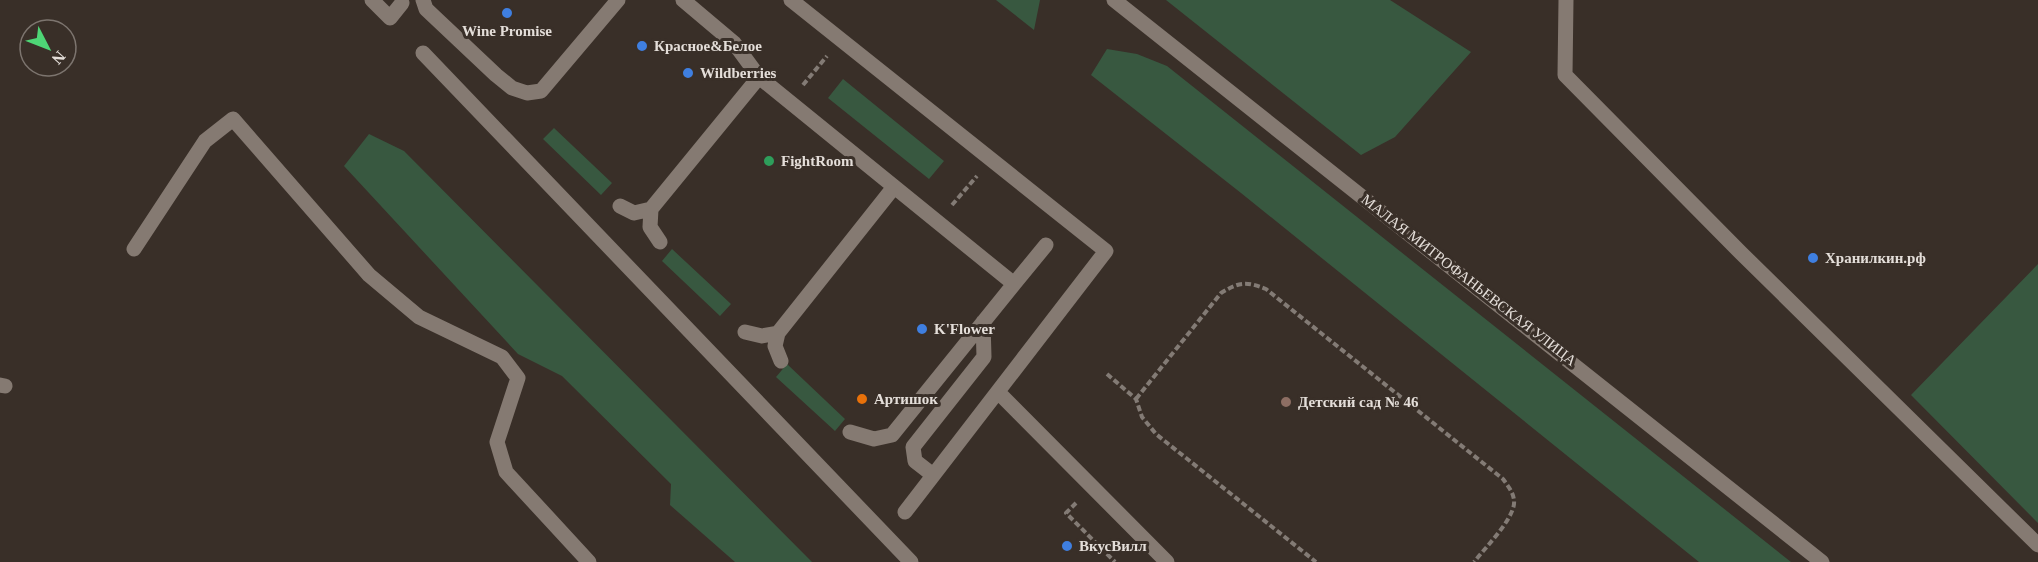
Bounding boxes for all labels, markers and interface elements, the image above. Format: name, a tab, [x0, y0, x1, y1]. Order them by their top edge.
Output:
marker: Wine Promise	[500, 6, 514, 20]
north arrow	[18, 18, 78, 78]
place label: Wine Promise	[462, 23, 552, 39]
place label: Красное&Белое	[654, 38, 762, 54]
marker: Красное&Белое	[635, 39, 649, 53]
text: N	[48, 48, 69, 68]
place label: Wildberries	[700, 65, 777, 81]
marker: Wildberries	[681, 66, 695, 80]
place label: FightRoom	[781, 153, 854, 169]
marker: FightRoom	[762, 154, 776, 168]
street label: МАЛАЯ МИТРОФАНЬЕВСКАЯ УЛИЦА	[1358, 191, 1580, 369]
place label: Хранилкин.рф	[1825, 250, 1926, 266]
marker: Хранилкин.рф	[1806, 251, 1820, 265]
place label: K'Flower	[934, 321, 995, 337]
marker: K'Flower	[915, 322, 929, 336]
place label: Артишок	[874, 391, 938, 407]
marker: Артишок	[855, 392, 869, 406]
place label: Детский сад № 46	[1298, 394, 1419, 410]
marker: Детский сад № 46	[1279, 395, 1293, 409]
place label: ВкусВилл	[1079, 538, 1147, 554]
marker: ВкусВилл	[1060, 539, 1074, 553]

